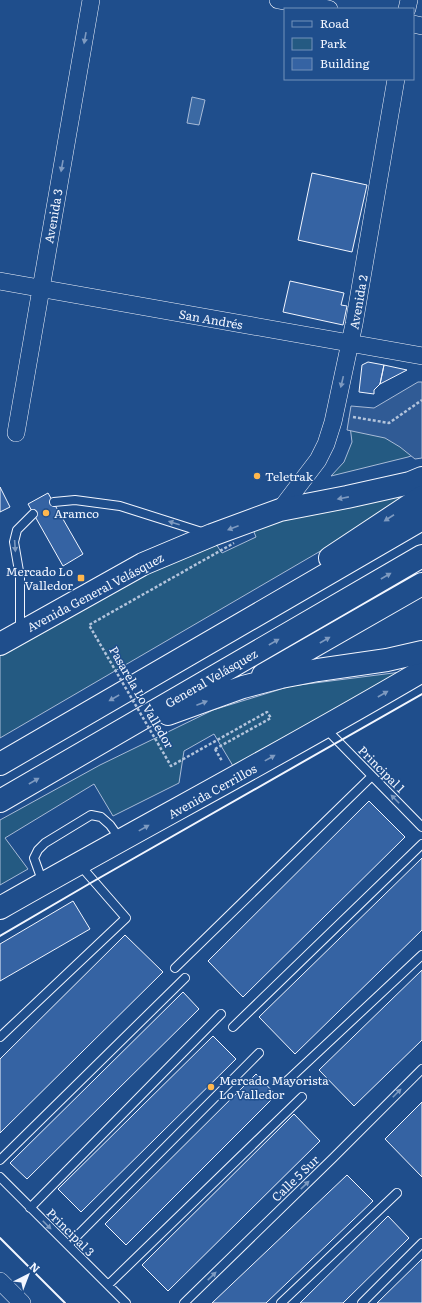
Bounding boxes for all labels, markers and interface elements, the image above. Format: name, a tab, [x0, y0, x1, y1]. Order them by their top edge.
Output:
legend	[284, 8, 414, 80]
text: Road	[320, 14, 350, 32]
one-way arrow	[82, 32, 88, 45]
text: Park	[320, 34, 347, 52]
text: Building	[320, 54, 370, 72]
one-way arrow	[59, 160, 65, 173]
street label: Avenida 3	[39, 187, 67, 245]
street label: Avenida 2	[344, 273, 372, 331]
street label: San Andrés	[178, 305, 245, 334]
one-way arrow	[338, 376, 344, 388]
place label: Teletrak	[265, 467, 314, 485]
marker: Teletrak	[252, 471, 262, 481]
one-way arrow	[337, 495, 350, 501]
place label: Aramco	[54, 504, 99, 522]
marker: Aramco	[41, 508, 51, 518]
one-way arrow	[384, 514, 394, 522]
one-way arrow	[168, 520, 180, 526]
one-way arrow	[226, 525, 238, 531]
one-way arrow	[12, 540, 19, 552]
street label: Avenida General Velásquez	[23, 548, 167, 636]
place label: Mercado Lo Valledor	[6, 562, 73, 594]
marker: Mercado Lo Valledor	[76, 573, 86, 583]
one-way arrow	[380, 573, 392, 580]
one-way arrow	[319, 636, 331, 643]
one-way arrow	[268, 638, 280, 645]
street label: Pasarela Lo Valledor	[105, 643, 179, 752]
street label: General Velásquez	[162, 644, 261, 712]
one-way arrow	[377, 690, 389, 697]
one-way arrow	[108, 695, 120, 702]
one-way arrow	[196, 699, 208, 705]
street label: Principal 1	[354, 741, 410, 797]
one-way arrow	[264, 755, 276, 762]
street label: Avenida Cerrillos	[164, 759, 260, 823]
one-way arrow	[28, 778, 40, 785]
one-way arrow	[390, 794, 400, 804]
one-way arrow	[138, 824, 150, 831]
place label: Mercado Mayorista Lo Valledor	[219, 1071, 329, 1103]
marker: Mercado Mayorista Lo Valledor	[206, 1082, 216, 1092]
one-way arrow	[392, 1088, 402, 1098]
street label: Calle 5 Sur	[267, 1150, 323, 1205]
one-way arrow	[300, 1180, 310, 1190]
street label: Principal 3	[43, 1204, 99, 1260]
one-way arrow	[42, 1220, 52, 1229]
north arrow	[8, 1255, 48, 1295]
text: N	[27, 1258, 44, 1276]
one-way arrow	[207, 1271, 217, 1281]

